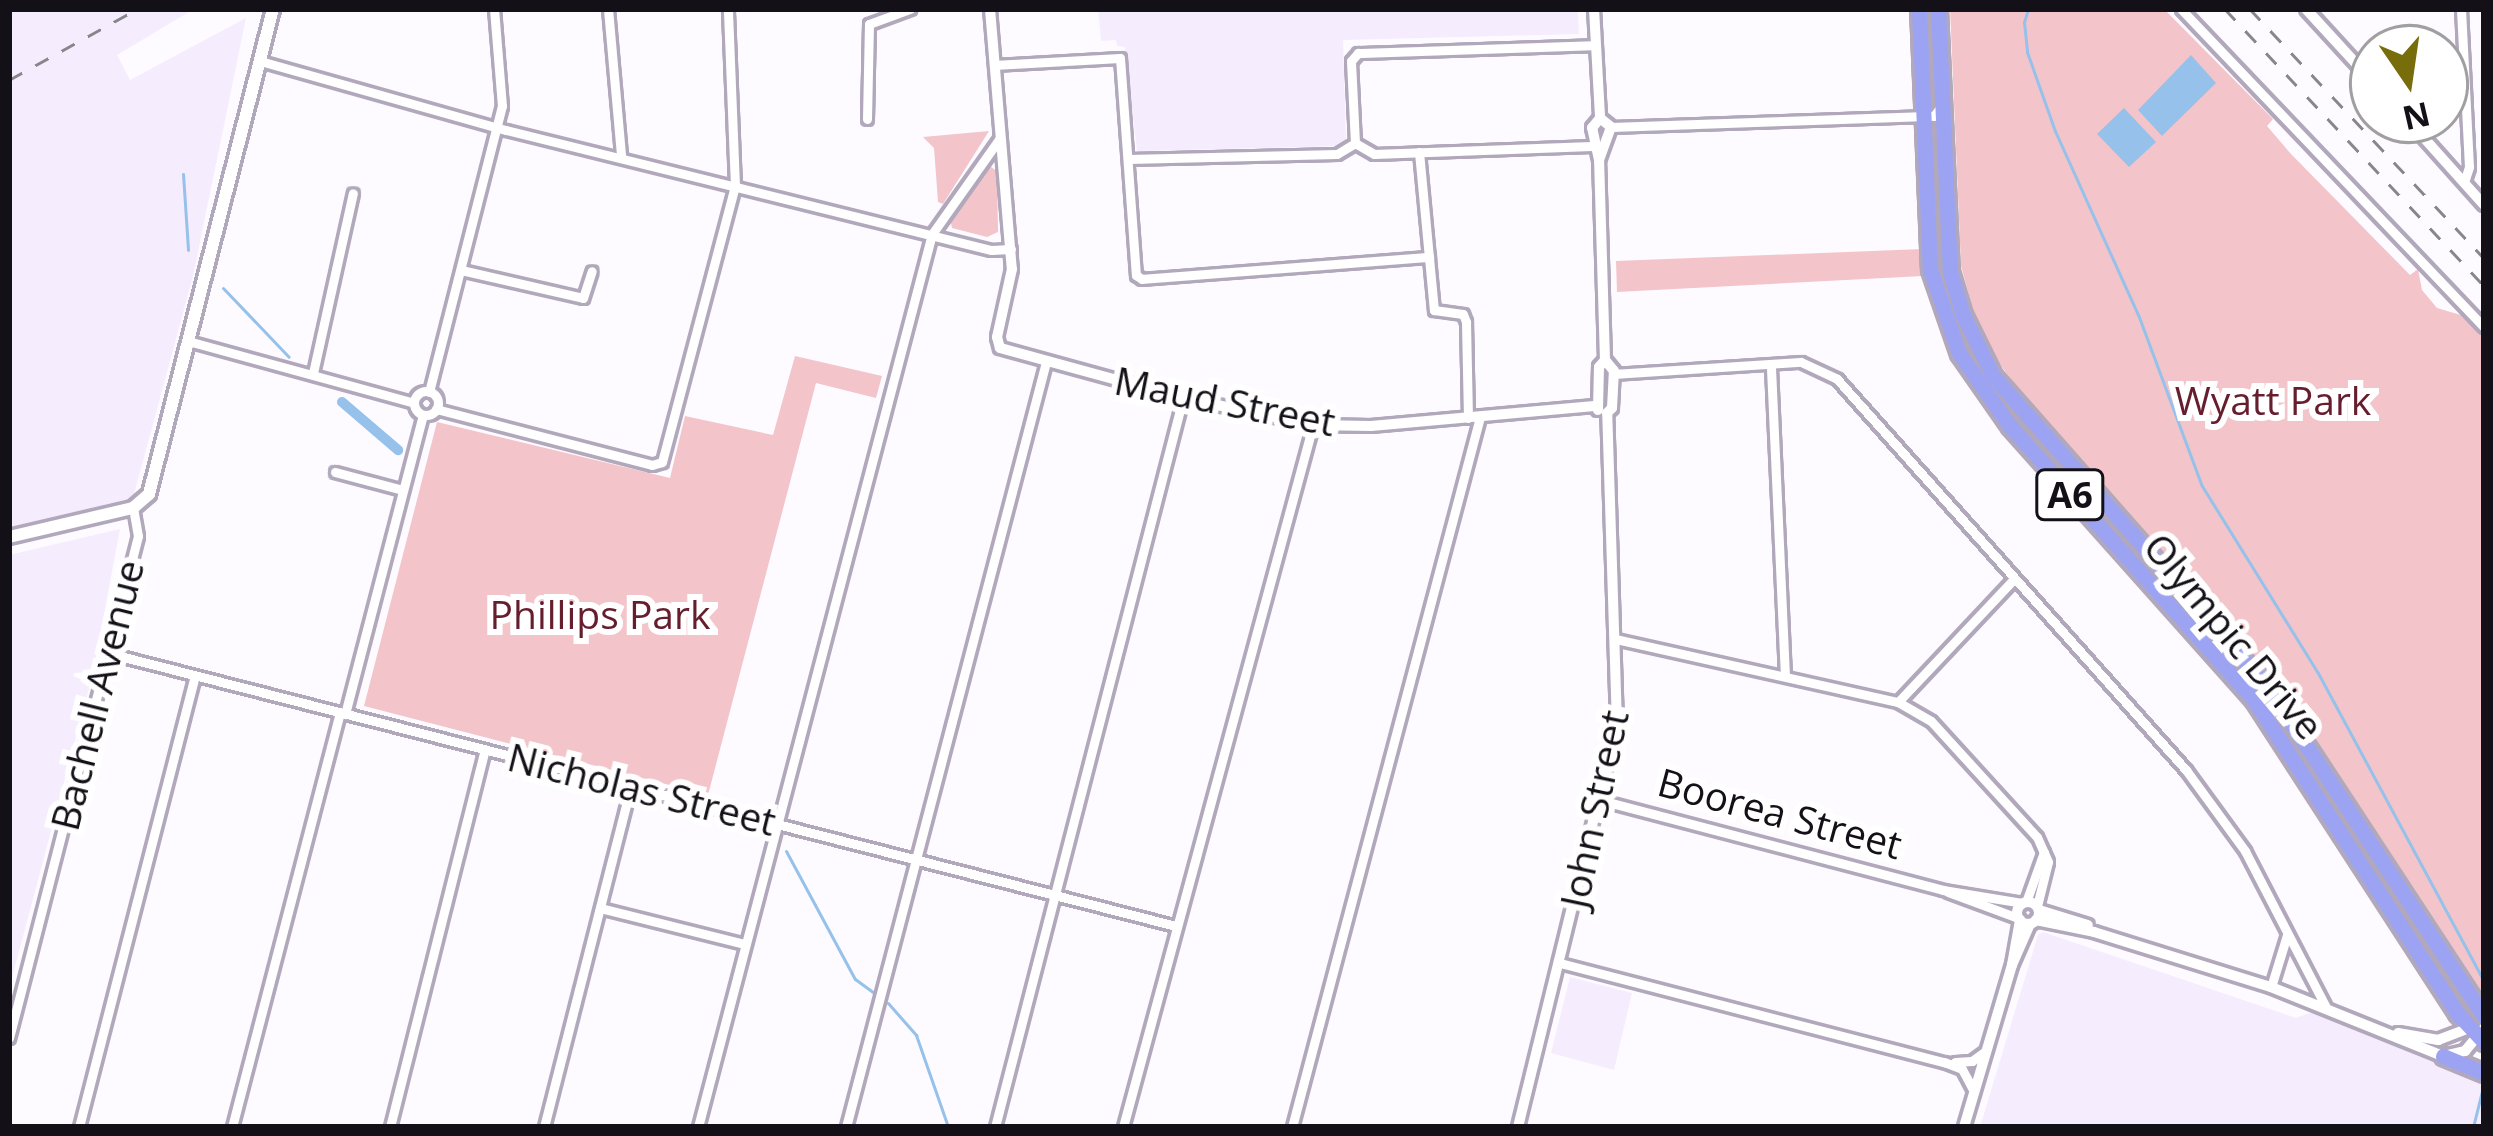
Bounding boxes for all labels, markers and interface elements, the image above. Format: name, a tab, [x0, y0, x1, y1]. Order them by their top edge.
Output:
north arrow	[2349, 24, 2469, 144]
text: N	[2398, 92, 2435, 142]
street label: Maud Street	[1111, 357, 1339, 445]
park label: Wyatt Park	[2175, 377, 2371, 423]
road number: A6	[2034, 465, 2106, 525]
street label: Olympic Drive	[2135, 524, 2333, 748]
street label: Bachell Avenue	[41, 555, 153, 835]
park label: Phillips Park	[490, 591, 710, 637]
street label: John Street	[1550, 706, 1638, 912]
street label: Nicholas Street	[503, 733, 781, 845]
street label: Boorea Street	[1653, 758, 1907, 868]

